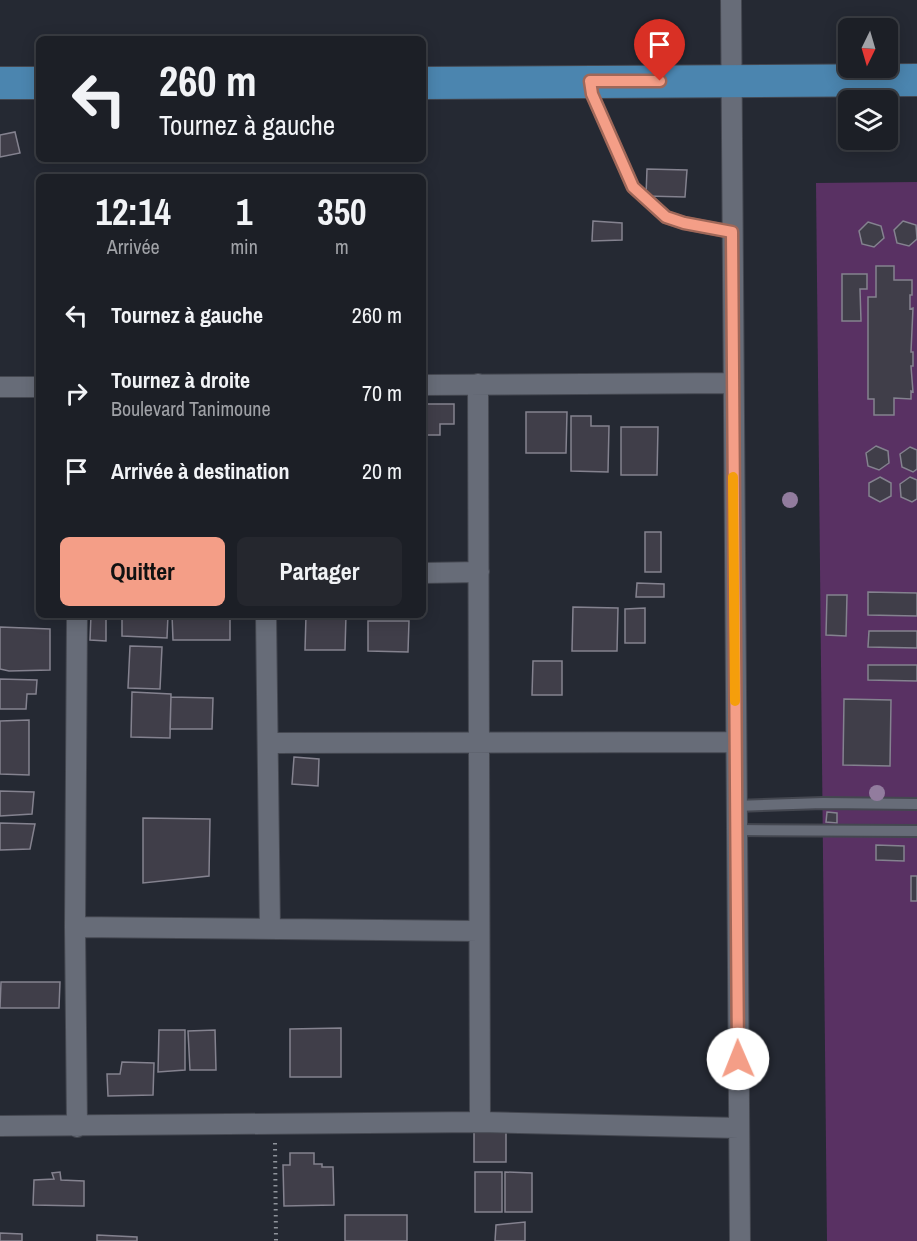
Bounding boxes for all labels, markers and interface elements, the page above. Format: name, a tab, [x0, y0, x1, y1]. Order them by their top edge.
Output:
north arrow	[838, 18, 898, 78]
map controls	[838, 18, 898, 150]
pin	[634, 19, 685, 81]
icon: arrive	[643, 28, 676, 61]
text: 260 m	[159, 53, 257, 109]
icon: left	[60, 60, 138, 138]
button: layers	[838, 90, 898, 150]
text: Tournez à gauche	[159, 107, 335, 143]
text: 12:14	[95, 188, 171, 236]
text: 1	[236, 188, 252, 236]
text: 350	[317, 188, 367, 236]
text: Arrivée	[107, 233, 160, 260]
text: min	[230, 233, 258, 260]
text: m	[335, 233, 349, 260]
icon: left	[60, 299, 93, 332]
text: Tournez à gauche	[111, 300, 263, 330]
text: 260 m	[352, 300, 402, 330]
text: Tournez à droite	[111, 365, 250, 395]
icon: right	[60, 377, 93, 410]
text: 70 m	[362, 378, 402, 408]
text: Boulevard Tanimoune	[111, 395, 271, 422]
icon: arrive	[60, 455, 93, 488]
text: Arrivée à destination	[111, 456, 289, 486]
text: 20 m	[362, 456, 402, 486]
button: Quitter	[60, 537, 225, 606]
button: Partager	[237, 537, 402, 606]
position arrow	[706, 1027, 770, 1091]

